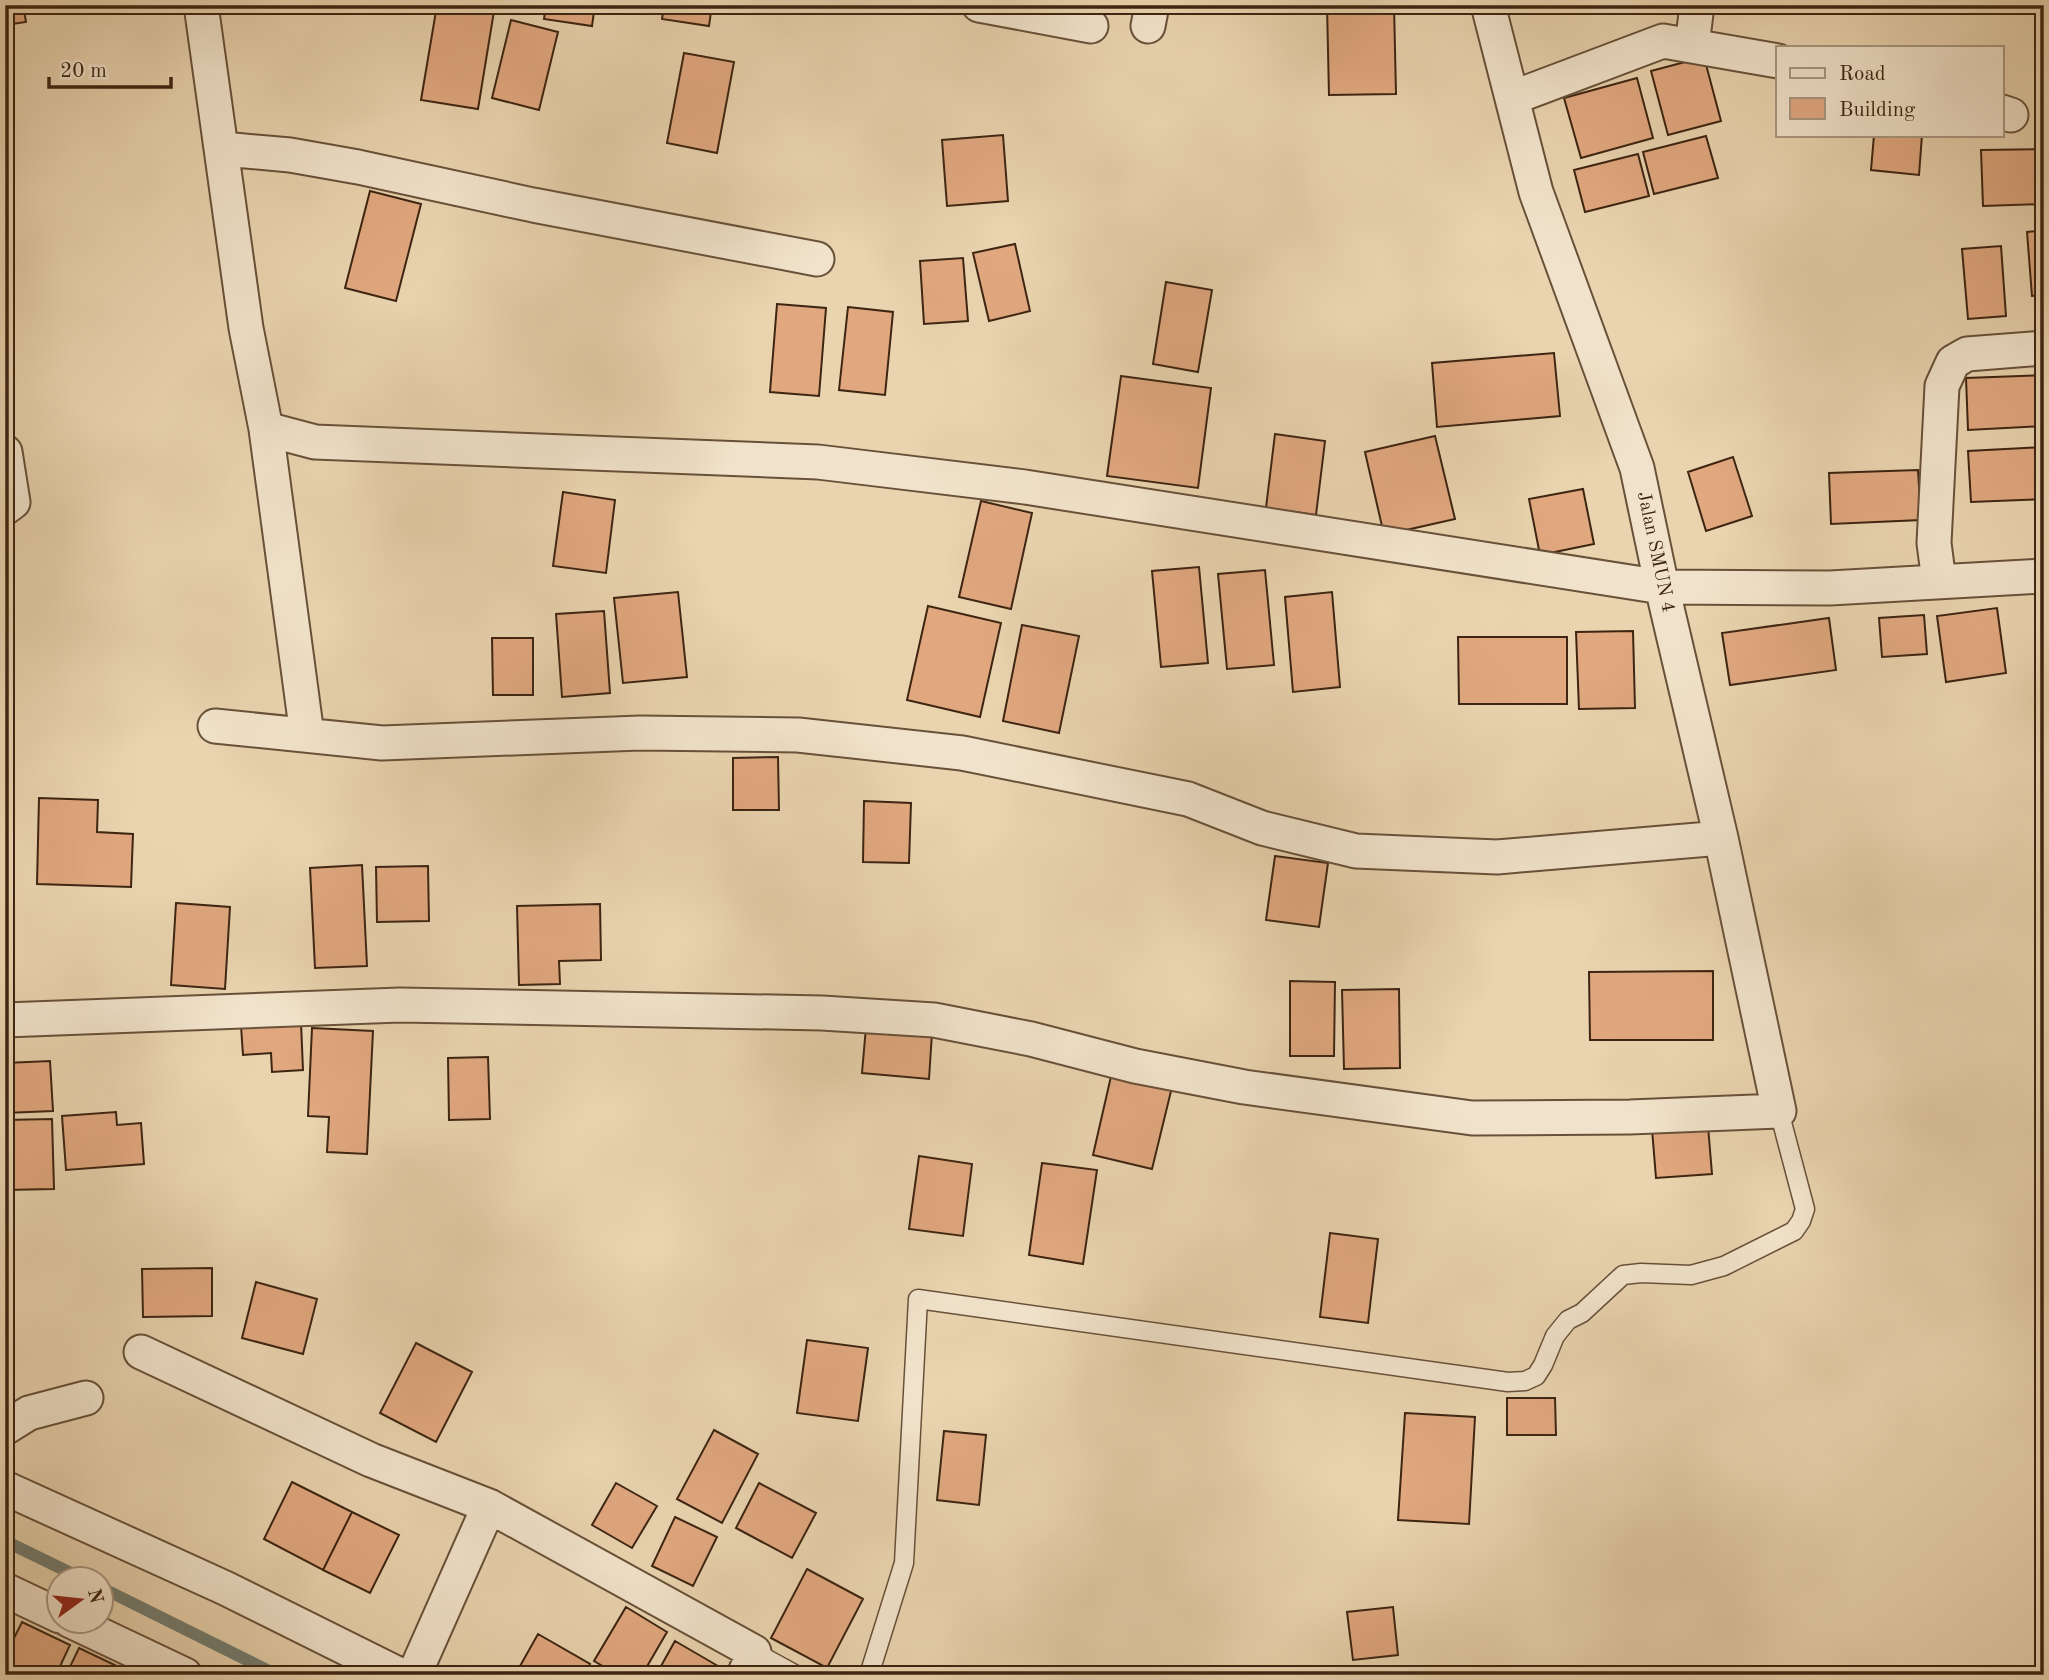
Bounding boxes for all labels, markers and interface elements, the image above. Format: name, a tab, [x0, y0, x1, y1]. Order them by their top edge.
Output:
scale bar	[49, 46, 172, 90]
legend	[1776, 46, 2004, 136]
text: 20 m	[60, 61, 107, 82]
text: Road	[1839, 64, 1886, 85]
text: Building	[1839, 100, 1916, 121]
street label: Jalan SMUN 4	[1633, 490, 1677, 614]
north arrow	[46, 1564, 116, 1634]
text: N	[83, 1587, 105, 1606]

